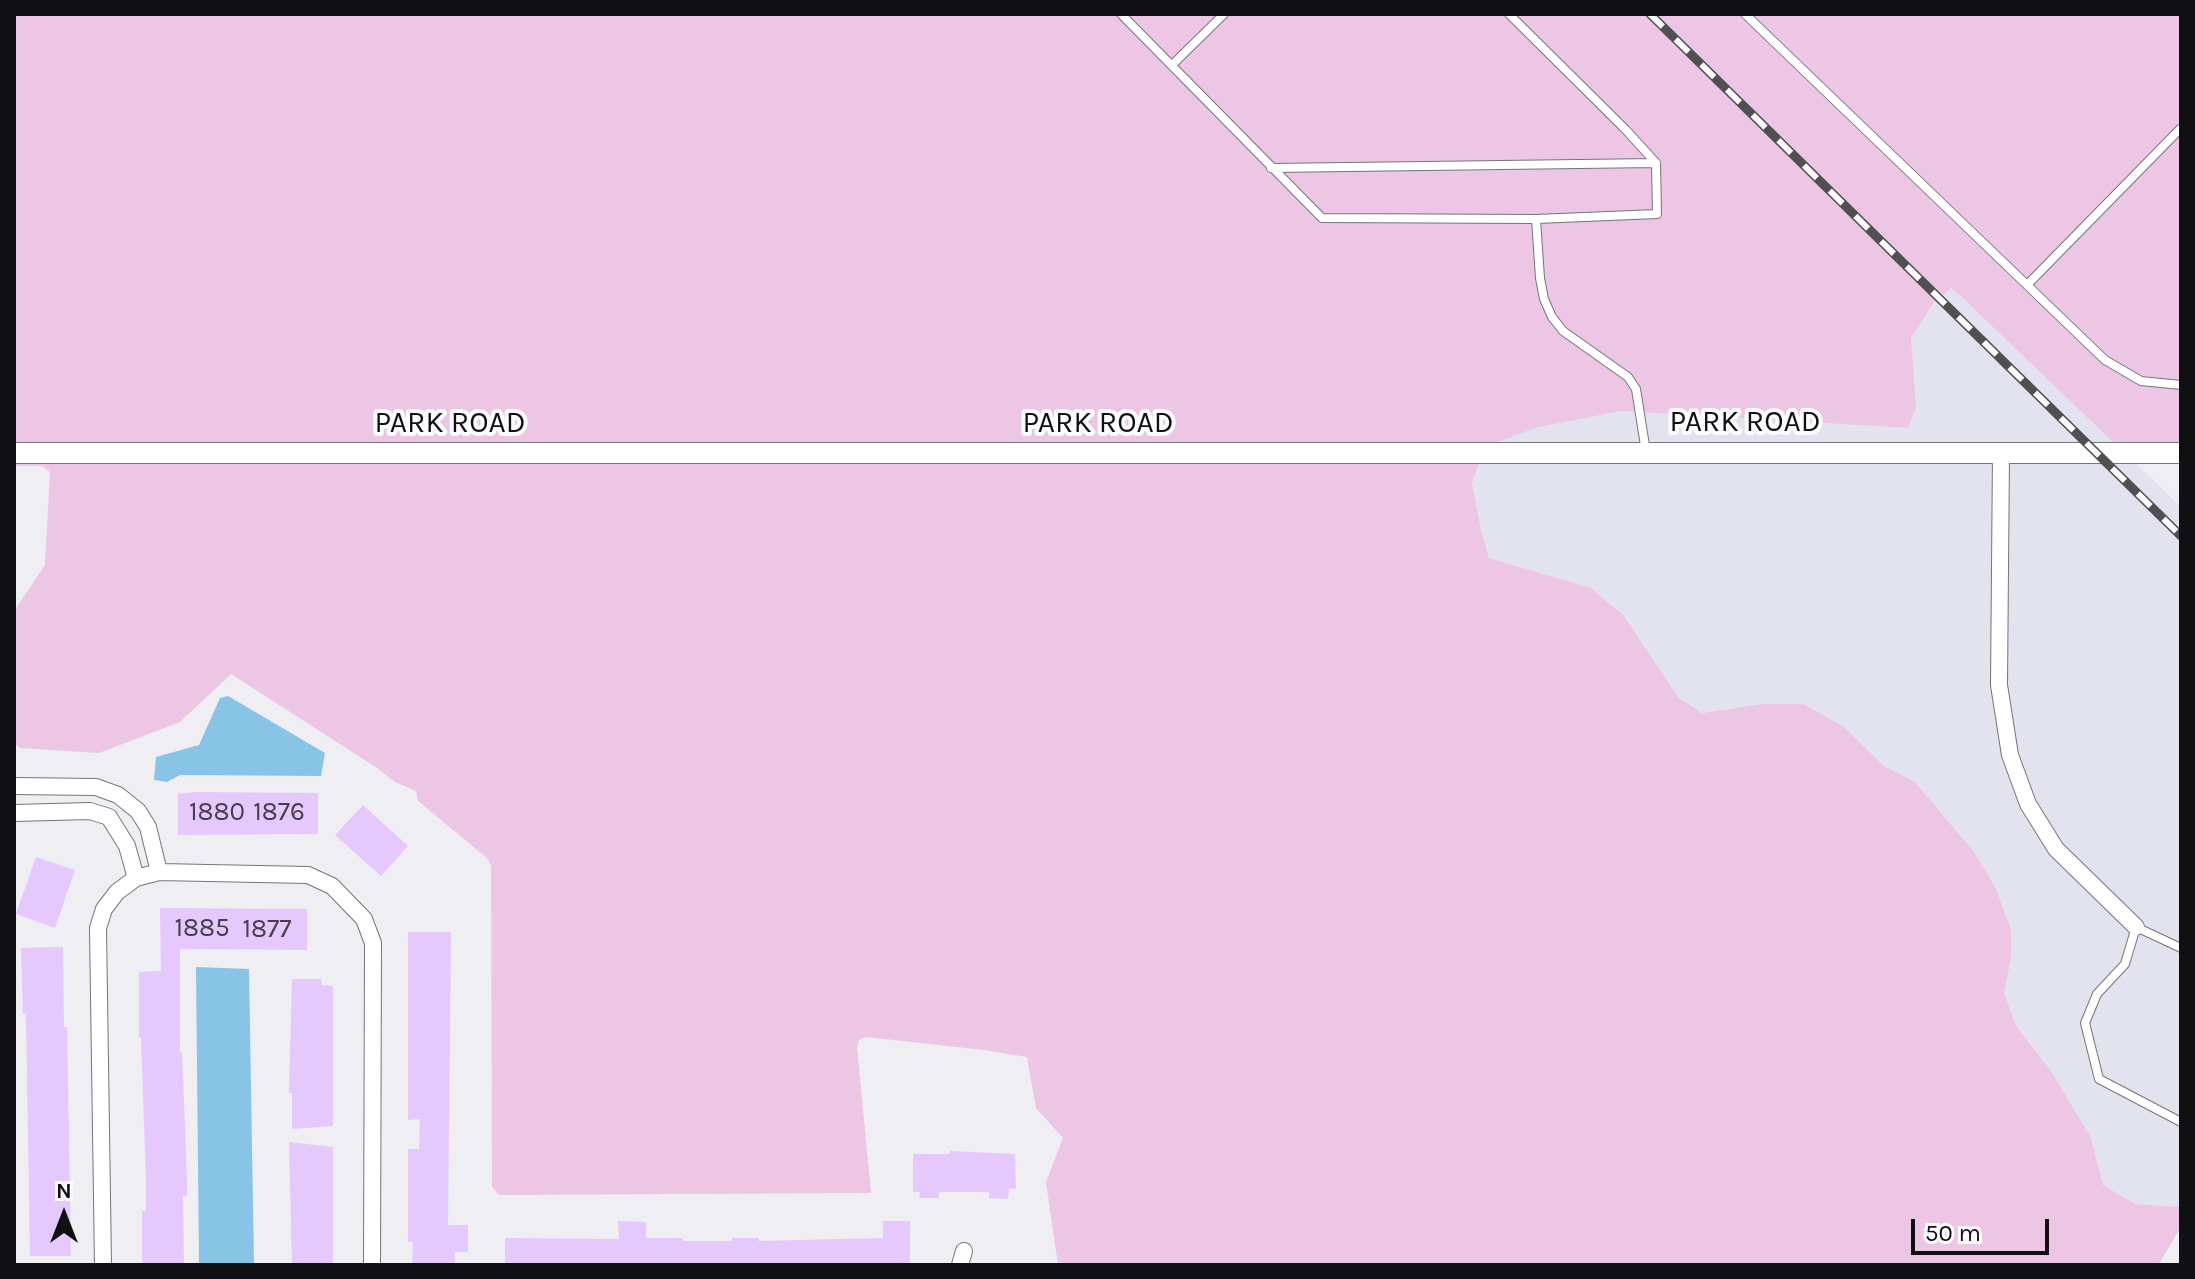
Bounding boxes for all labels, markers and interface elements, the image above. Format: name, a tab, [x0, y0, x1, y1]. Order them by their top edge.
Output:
street label: PARK ROAD	[1669, 404, 1821, 440]
street label: PARK ROAD	[374, 405, 526, 441]
street label: PARK ROAD	[1022, 405, 1174, 441]
house number: 1880	[189, 797, 245, 829]
house number: 1876	[253, 797, 305, 829]
house number: 1885	[174, 913, 230, 945]
house number: 1877	[243, 914, 291, 946]
north arrow	[24, 1175, 104, 1255]
text: N	[56, 1178, 72, 1204]
scale bar	[1915, 1203, 2053, 1253]
text: 50 m	[1925, 1219, 1981, 1247]

